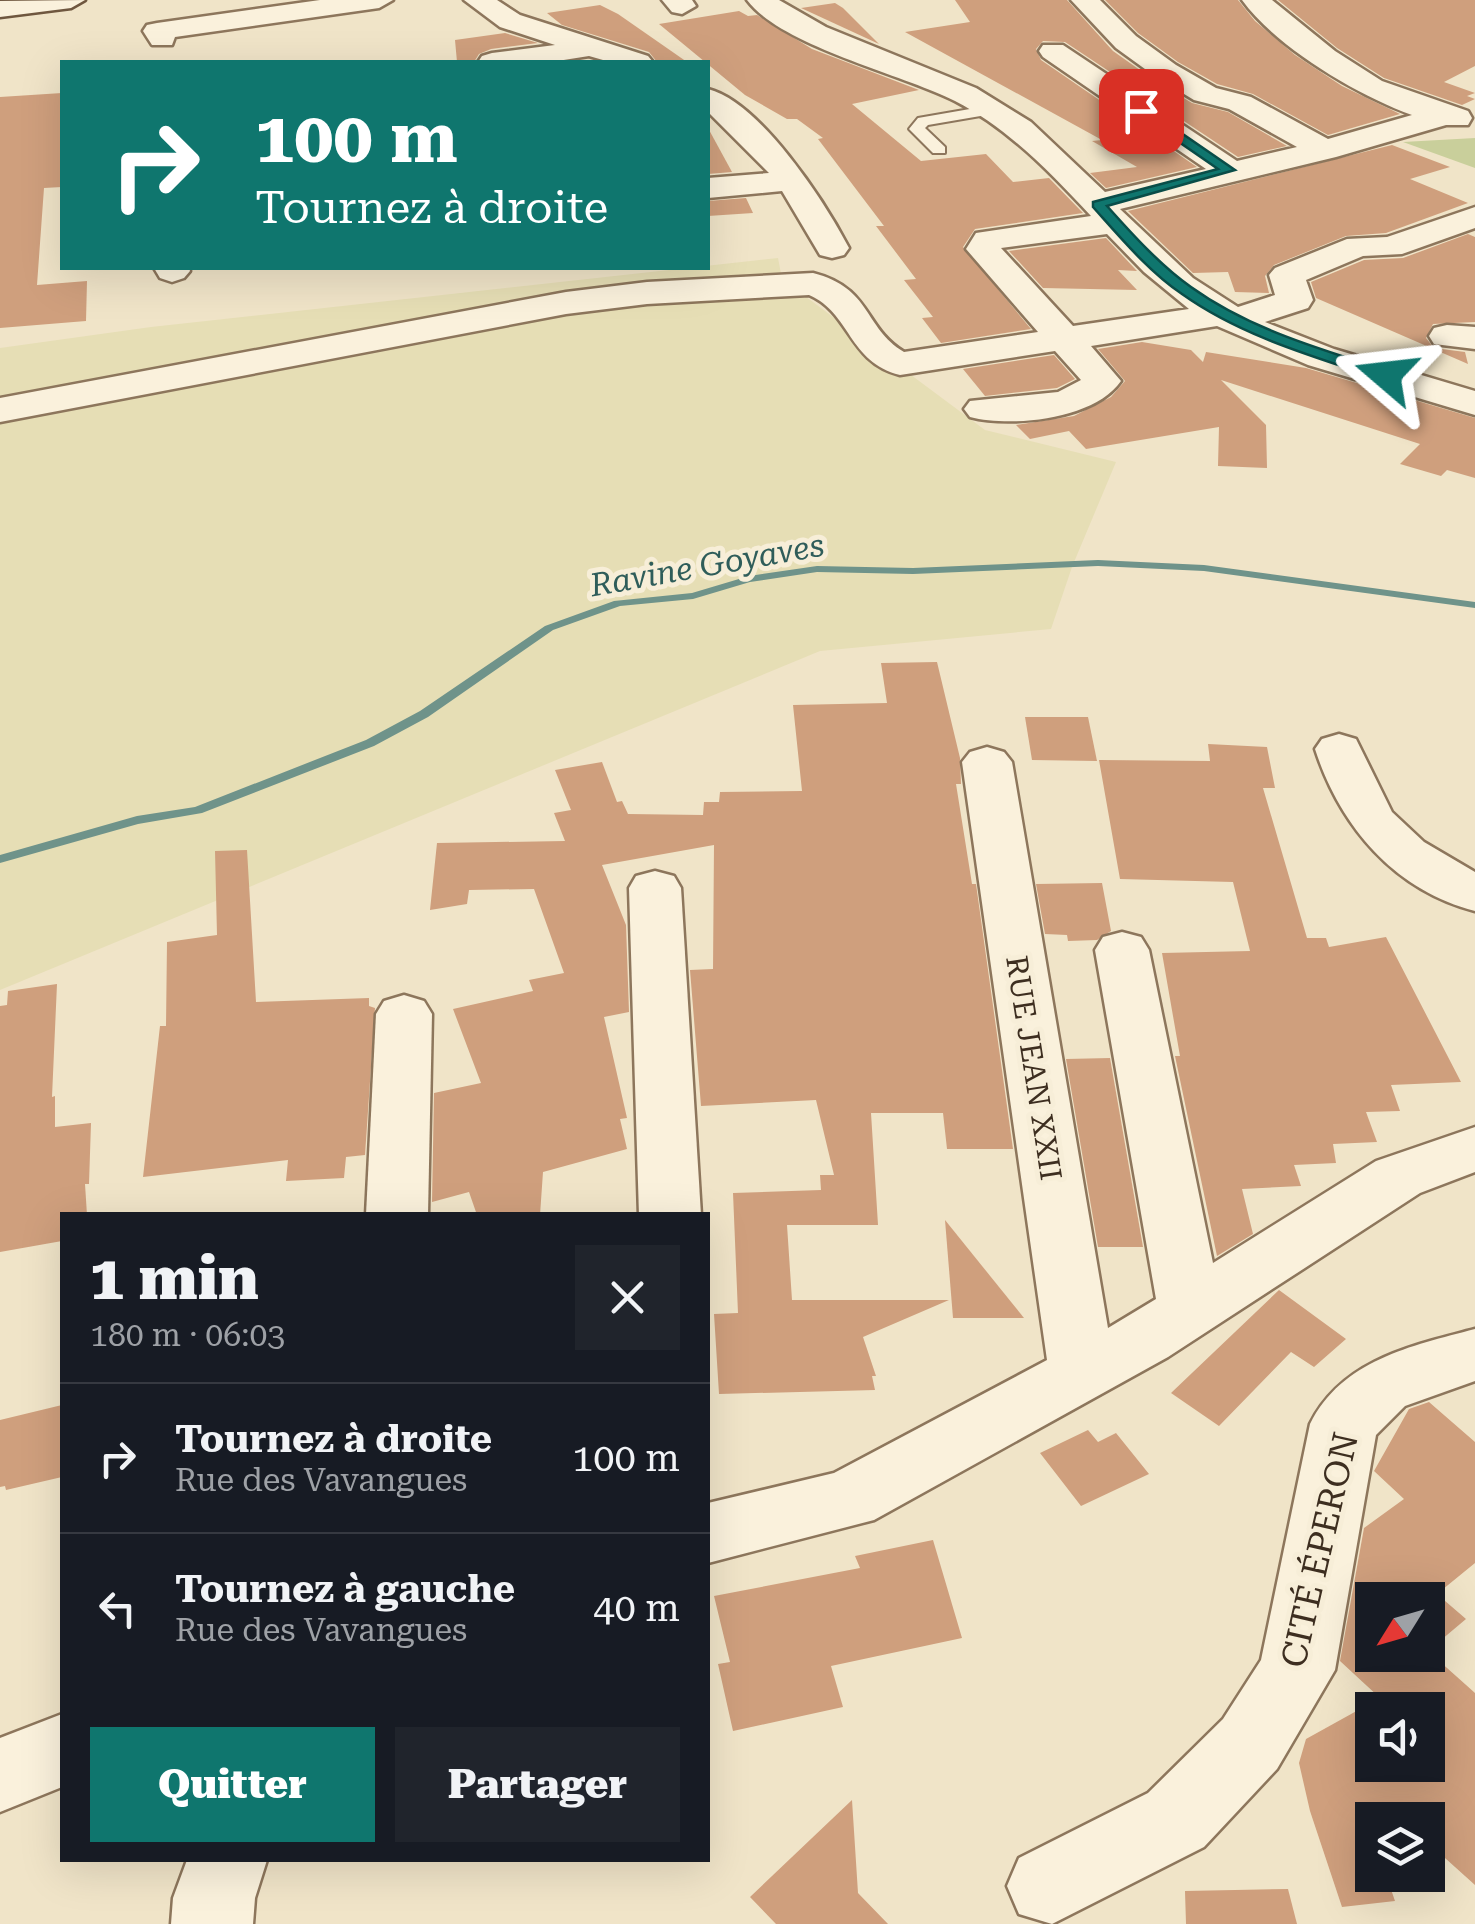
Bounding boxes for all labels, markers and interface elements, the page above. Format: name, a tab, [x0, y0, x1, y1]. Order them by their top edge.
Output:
pin	[1099, 69, 1184, 154]
icon: arrive	[1114, 84, 1169, 139]
text: 100 m	[255, 97, 458, 179]
icon: right	[90, 100, 220, 230]
text: Tournez à droite	[255, 181, 608, 234]
position arrow	[1334, 323, 1438, 427]
water label: Ravine Goyaves	[586, 526, 827, 604]
street label: RUE JEAN XXII	[999, 953, 1069, 1183]
text: 1 min	[90, 1243, 259, 1314]
button: close	[575, 1245, 680, 1350]
text: 180 m · 06:03	[90, 1316, 285, 1354]
text: Tournez à droite	[175, 1417, 492, 1461]
street label: CITÉ ÉPERON	[1273, 1428, 1367, 1672]
icon: right	[90, 1431, 145, 1486]
text: 100 m	[572, 1436, 680, 1480]
text: Rue des Vavangues	[175, 1461, 467, 1499]
text: Tournez à gauche	[175, 1567, 515, 1611]
icon: left	[90, 1581, 145, 1636]
north arrow	[1355, 1582, 1445, 1672]
map controls	[1355, 1582, 1445, 1892]
text: 40 m	[593, 1586, 680, 1630]
text: Rue des Vavangues	[175, 1611, 467, 1649]
button: sound	[1355, 1692, 1445, 1782]
button: Quitter	[90, 1727, 375, 1842]
button: Partager	[395, 1727, 680, 1842]
button: layers	[1355, 1802, 1445, 1892]

